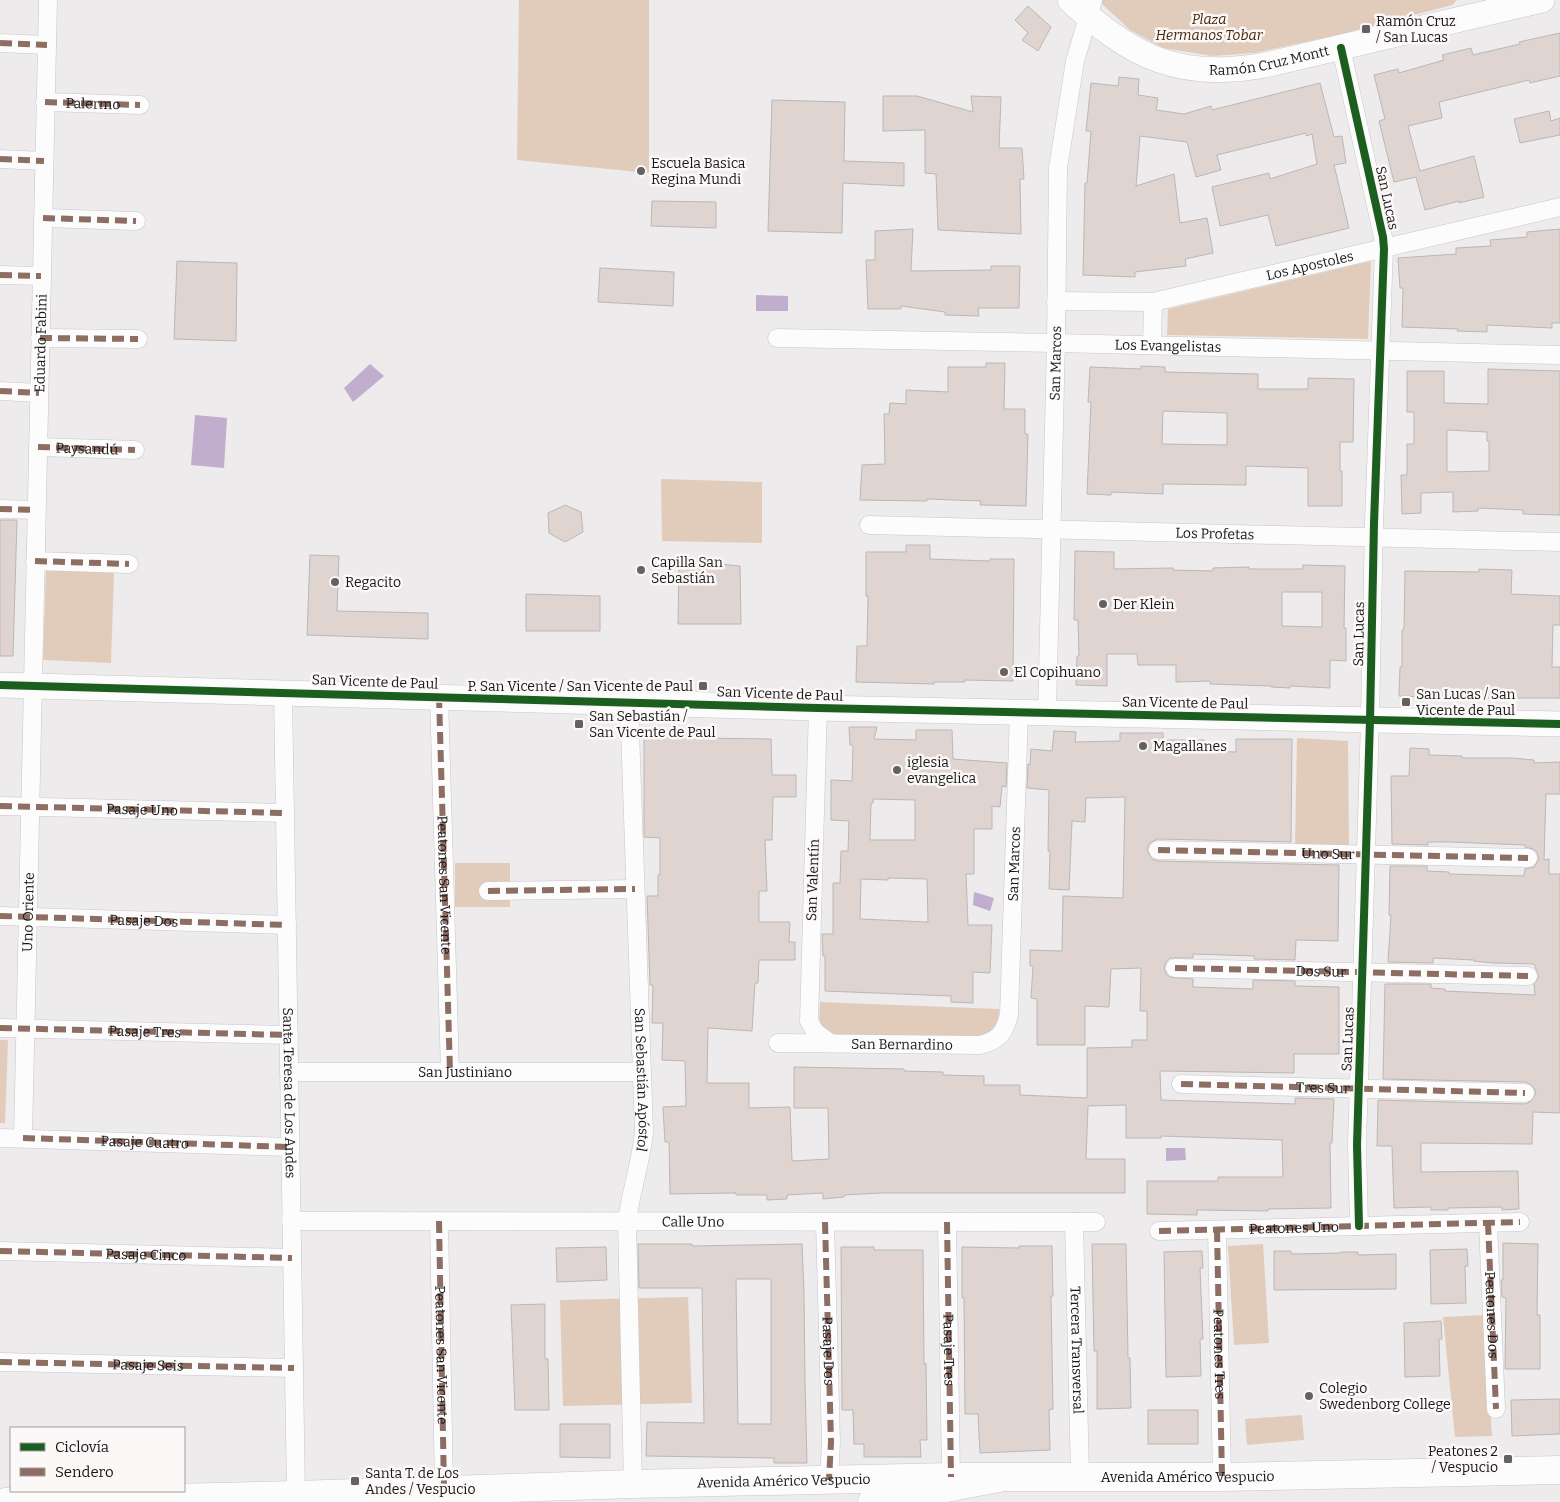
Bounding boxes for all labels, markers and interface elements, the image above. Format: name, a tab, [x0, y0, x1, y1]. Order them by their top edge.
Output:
park label: Plaza Hermanos Tobar	[1156, 11, 1264, 44]
place label: Ramón Cruz / San Lucas	[1376, 13, 1456, 46]
marker: Ramón Cruz / San Lucas	[1360, 23, 1372, 35]
street label: Ramón Cruz Montt	[1209, 42, 1331, 78]
street label: Palermo	[65, 94, 121, 113]
place label: Escuela Basica Regina Mundi	[651, 155, 746, 188]
marker: Escuela Basica Regina Mundi	[635, 165, 647, 177]
street label: San Lucas	[1372, 165, 1402, 231]
street label: Los Apostoles	[1264, 247, 1355, 284]
street label: Eduardo Fabini	[31, 294, 50, 393]
street label: San Marcos	[1046, 326, 1065, 401]
street label: Los Evangelistas	[1114, 336, 1221, 355]
street label: Paysandú	[55, 439, 119, 458]
street label: Los Profetas	[1175, 524, 1255, 543]
place label: Capilla San Sebastián	[651, 554, 723, 587]
marker: Capilla San Sebastián	[635, 564, 647, 576]
place label: Regacito	[345, 574, 401, 591]
marker: Regacito	[329, 576, 341, 588]
place label: Der Klein	[1113, 596, 1174, 613]
marker: Der Klein	[1097, 598, 1109, 610]
street label: San Lucas	[1350, 601, 1368, 667]
place label: El Copihuano	[1014, 664, 1101, 681]
marker: El Copihuano	[998, 666, 1010, 678]
street label: San Vicente de Paul	[311, 671, 439, 693]
place label: P. San Vicente / San Vicente de Paul	[468, 678, 693, 695]
marker: P. San Vicente / San Vicente de Paul	[697, 680, 709, 692]
street label: San Vicente de Paul	[716, 683, 844, 705]
place label: San Lucas / San Vicente de Paul	[1416, 686, 1516, 719]
street label: San Vicente de Paul	[1122, 693, 1248, 713]
marker: San Lucas / San Vicente de Paul	[1400, 696, 1412, 708]
place label: San Sebastián / San Vicente de Paul	[589, 708, 716, 741]
marker: San Sebastián / San Vicente de Paul	[573, 718, 585, 730]
place label: Magallanes	[1153, 738, 1227, 755]
marker: Magallanes	[1137, 740, 1149, 752]
place label: iglesia evangelica	[907, 754, 976, 787]
marker: iglesia evangelica	[891, 764, 903, 776]
street label: Pasaje Uno	[106, 800, 178, 819]
street label: Peatones San Vicente	[434, 815, 455, 955]
street label: San Marcos	[1004, 826, 1024, 902]
street label: San Valentín	[803, 838, 823, 921]
street label: Uno Sur	[1301, 845, 1355, 863]
street label: Uno Oriente	[19, 872, 37, 952]
street label: Pasaje Dos	[109, 911, 179, 930]
street label: Dos Sur	[1295, 962, 1346, 980]
street label: San Lucas	[1338, 1006, 1358, 1072]
street label: Santa Teresa de Los Andes	[280, 1007, 299, 1179]
street label: San Sebastián Apóstol	[631, 1007, 653, 1153]
street label: Pasaje Tres	[109, 1022, 181, 1041]
street label: San Bernardino	[851, 1035, 953, 1053]
street label: San Justiniano	[418, 1064, 512, 1081]
street label: Tres Sur	[1296, 1079, 1350, 1097]
street label: Pasaje Cuatro	[101, 1132, 189, 1152]
street label: Calle Uno	[662, 1213, 724, 1230]
street label: Peatones Uno	[1249, 1218, 1339, 1237]
street label: Pasaje Cinco	[105, 1245, 187, 1264]
street label: Peatones Dos	[1482, 1271, 1502, 1359]
street label: Peatones San Vicente	[432, 1285, 451, 1425]
street label: Tercera Transversal	[1067, 1286, 1087, 1414]
street label: Peatones Tres	[1210, 1309, 1229, 1399]
street label: Pasaje Tres	[940, 1314, 958, 1386]
street label: Pasaje Dos	[819, 1316, 838, 1386]
street label: Pasaje Seis	[112, 1356, 184, 1374]
place label: Colegio Swedenborg College	[1319, 1380, 1451, 1413]
marker: Colegio Swedenborg College	[1303, 1390, 1315, 1402]
legend	[10, 1427, 185, 1492]
text: Ciclovía	[55, 1438, 109, 1456]
place label: Peatones 2 / Vespucio	[1428, 1443, 1498, 1476]
marker: Peatones 2 / Vespucio	[1502, 1453, 1514, 1465]
text: Sendero	[55, 1463, 114, 1481]
place label: Santa T. de Los Andes / Vespucio	[365, 1465, 475, 1498]
street label: Avenida Américo Vespucio	[1101, 1467, 1275, 1486]
street label: Avenida Américo Vespucio	[697, 1470, 871, 1491]
marker: Santa T. de Los Andes / Vespucio	[349, 1475, 361, 1487]

